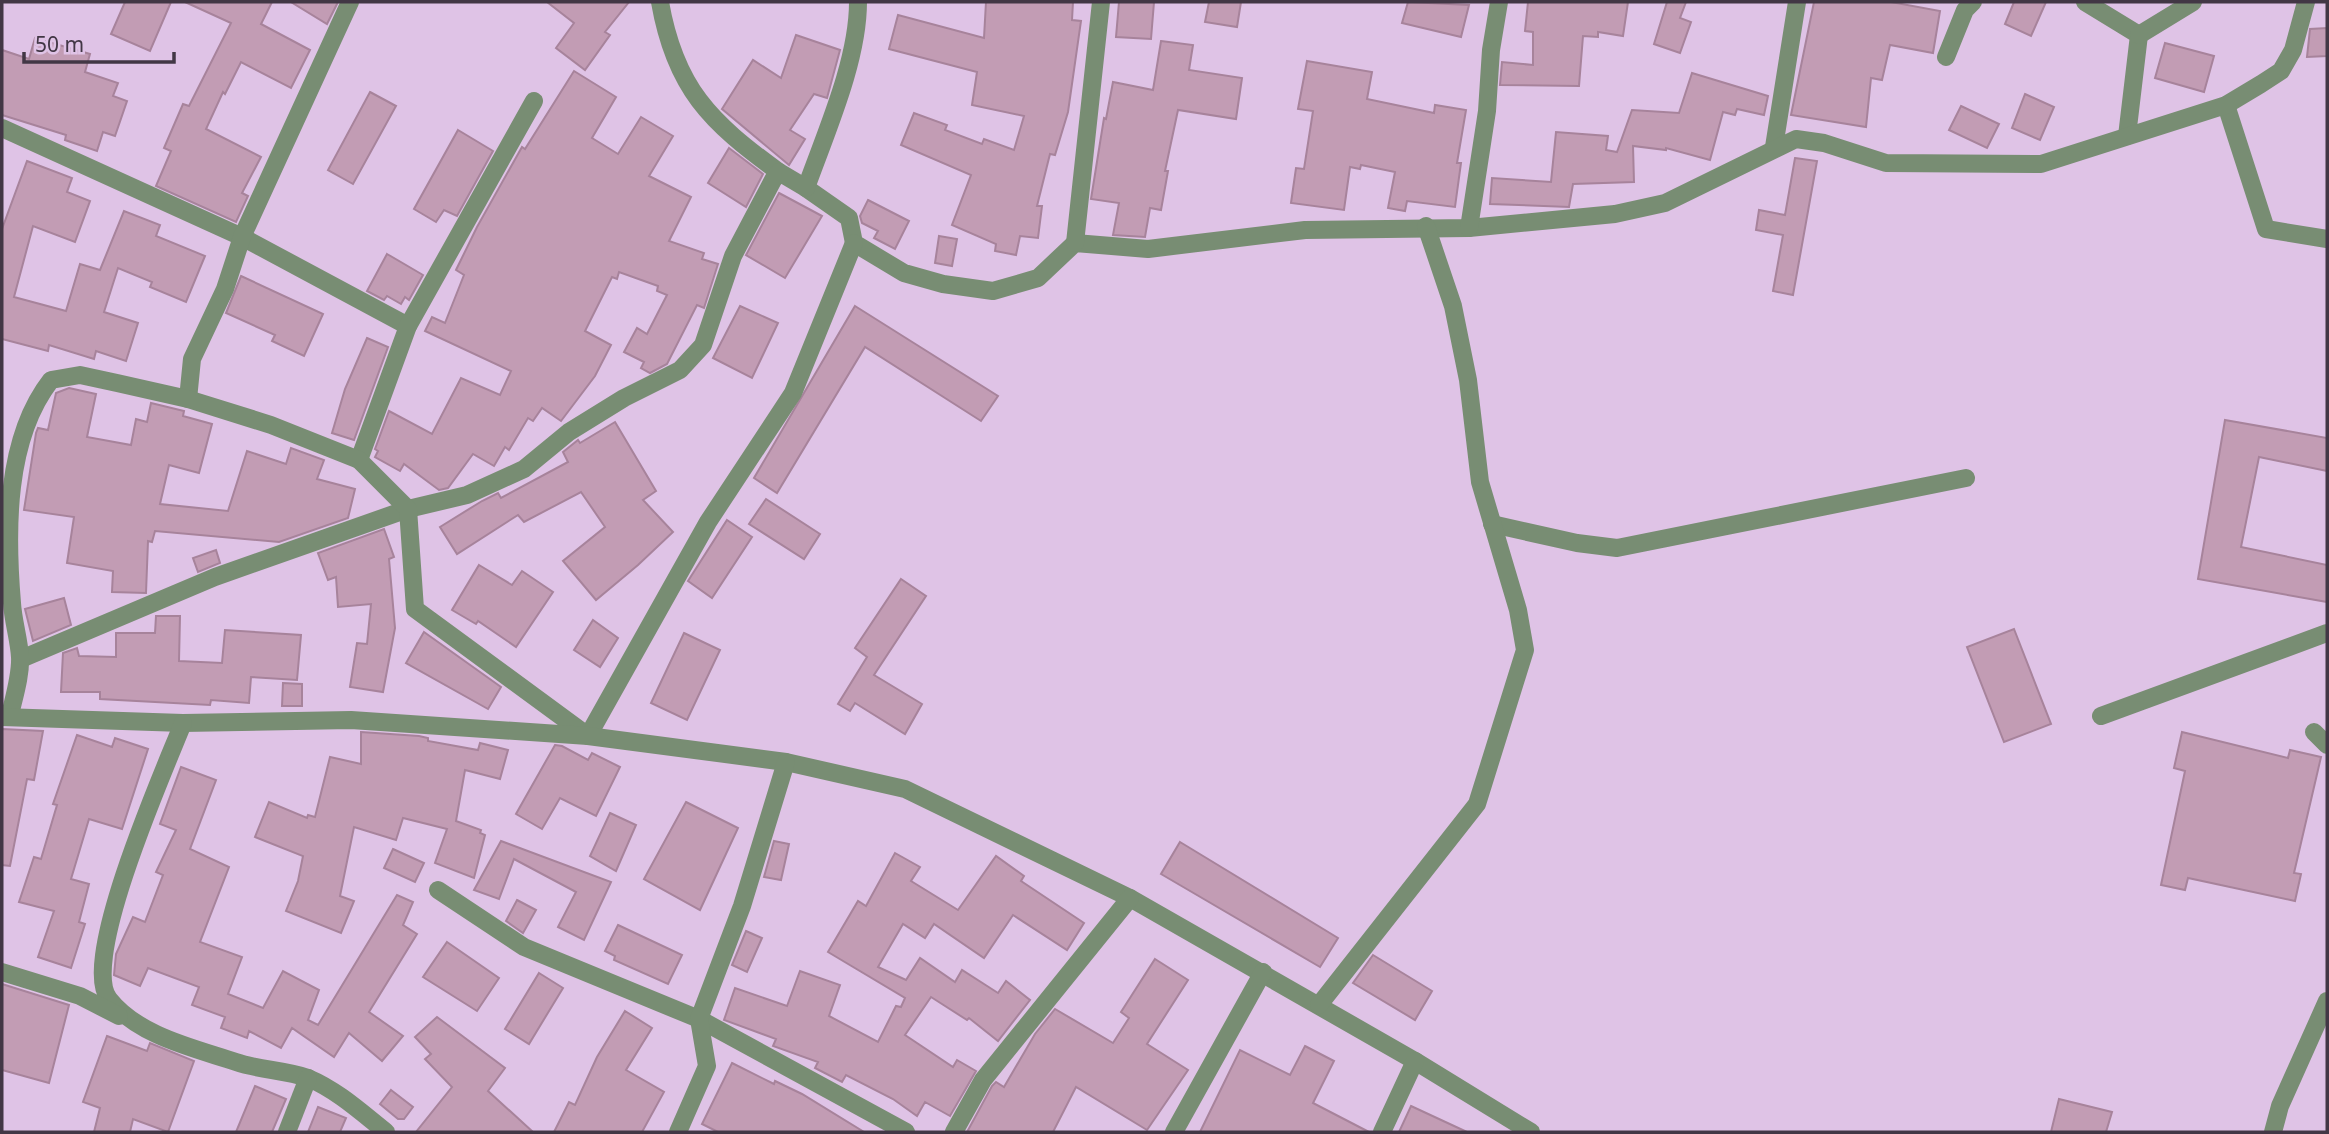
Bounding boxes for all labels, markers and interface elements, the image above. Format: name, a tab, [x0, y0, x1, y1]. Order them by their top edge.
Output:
scale bar	[24, 21, 175, 65]
text: 50 m	[35, 30, 84, 58]

